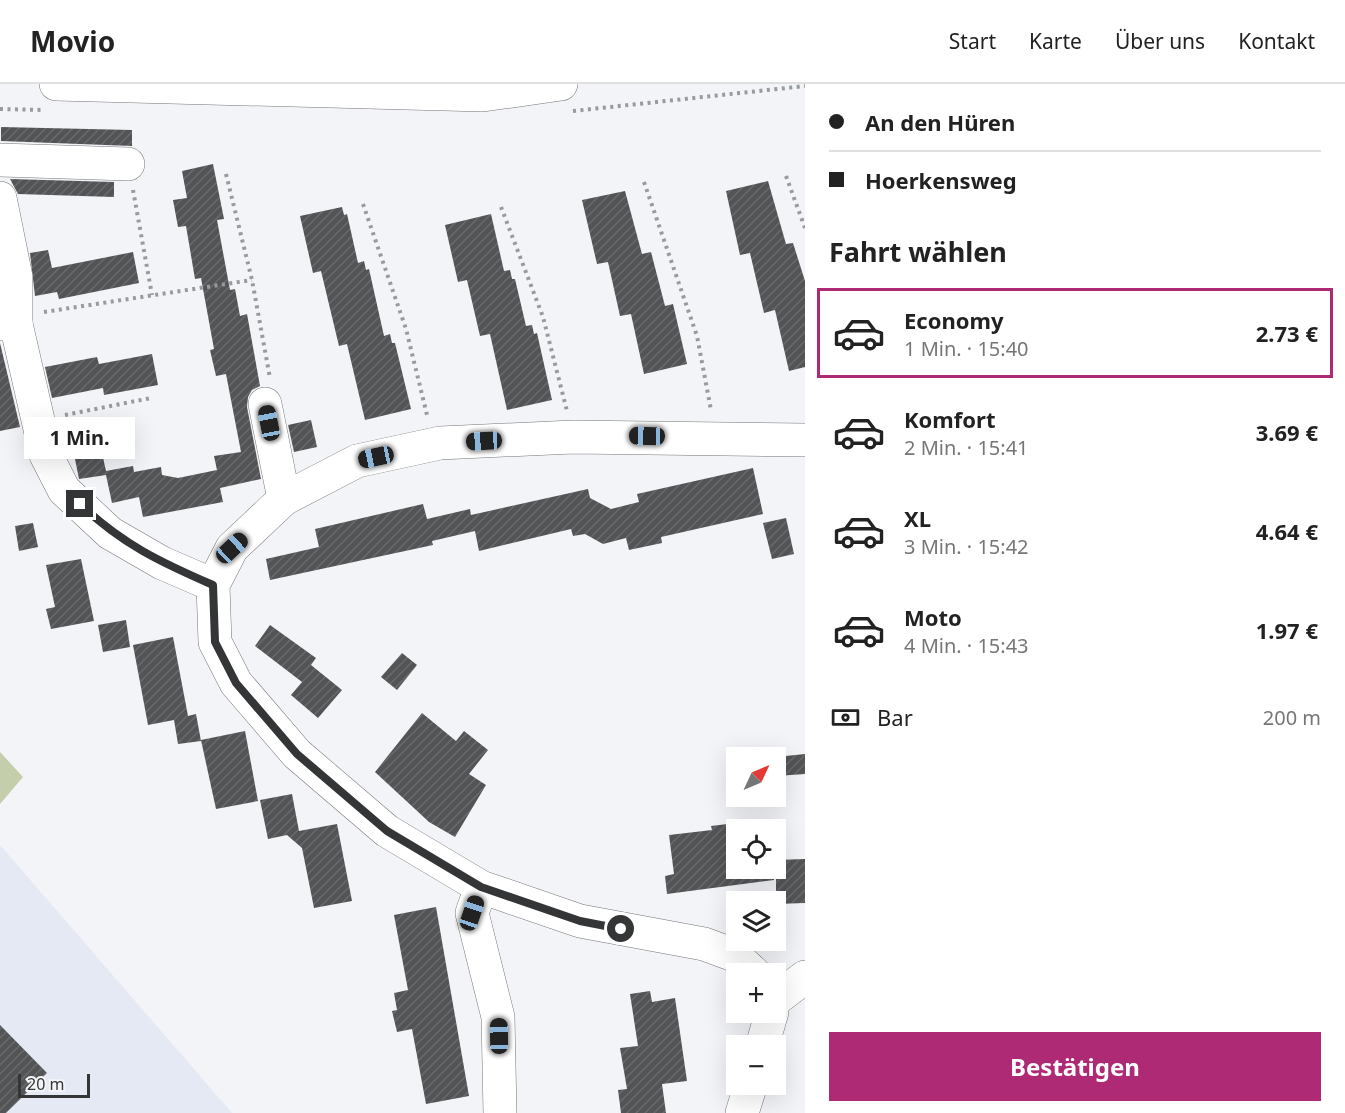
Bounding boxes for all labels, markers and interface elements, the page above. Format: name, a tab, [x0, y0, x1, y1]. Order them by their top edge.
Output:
text: Movio	[30, 22, 115, 60]
text: Start	[949, 27, 996, 55]
text: Karte	[1029, 27, 1082, 55]
text: Über uns	[1115, 27, 1205, 55]
text: Kontakt	[1238, 27, 1315, 55]
text: An den Hüren	[865, 107, 1015, 137]
text: Hoerkensweg	[865, 165, 1017, 195]
text: Fahrt wählen	[829, 233, 1007, 270]
text: Economy	[904, 305, 1003, 335]
icon: car	[832, 306, 886, 360]
text: 2.73 €	[1256, 318, 1318, 348]
text: 1 Min. · 15:40	[904, 335, 1029, 362]
car	[257, 404, 281, 442]
text: Komfort	[904, 404, 995, 434]
icon: car	[832, 405, 886, 459]
callout: 1 Min.	[25, 417, 136, 459]
text: 3.69 €	[1256, 417, 1318, 447]
text: 1 Min.	[49, 424, 110, 451]
car	[629, 427, 665, 445]
car	[466, 431, 502, 451]
text: 2 Min. · 15:41	[904, 434, 1029, 461]
car	[357, 444, 395, 470]
route end	[66, 490, 93, 517]
text: XL	[904, 503, 931, 533]
icon: car	[832, 504, 886, 558]
text: 4.64 €	[1256, 516, 1318, 546]
car	[213, 529, 251, 567]
text: 3 Min. · 15:42	[904, 533, 1029, 560]
text: Moto	[904, 602, 962, 632]
icon: car	[832, 603, 886, 657]
text: 1.97 €	[1256, 615, 1318, 645]
text: 4 Min. · 15:43	[904, 632, 1029, 659]
icon: cash	[829, 701, 862, 734]
text: Bar	[877, 702, 913, 732]
text: 200 m	[1263, 704, 1321, 731]
north arrow	[726, 747, 786, 807]
map controls	[726, 747, 786, 1095]
button: locate	[726, 819, 786, 879]
button: layers	[726, 891, 786, 951]
car	[458, 893, 486, 933]
route start	[607, 915, 634, 942]
button: +	[726, 963, 786, 1023]
car	[490, 1018, 508, 1054]
button: Bestätigen	[829, 1032, 1321, 1101]
button: −	[726, 1035, 786, 1095]
scale bar	[18, 1071, 90, 1098]
text: 20 m	[27, 1073, 64, 1095]

